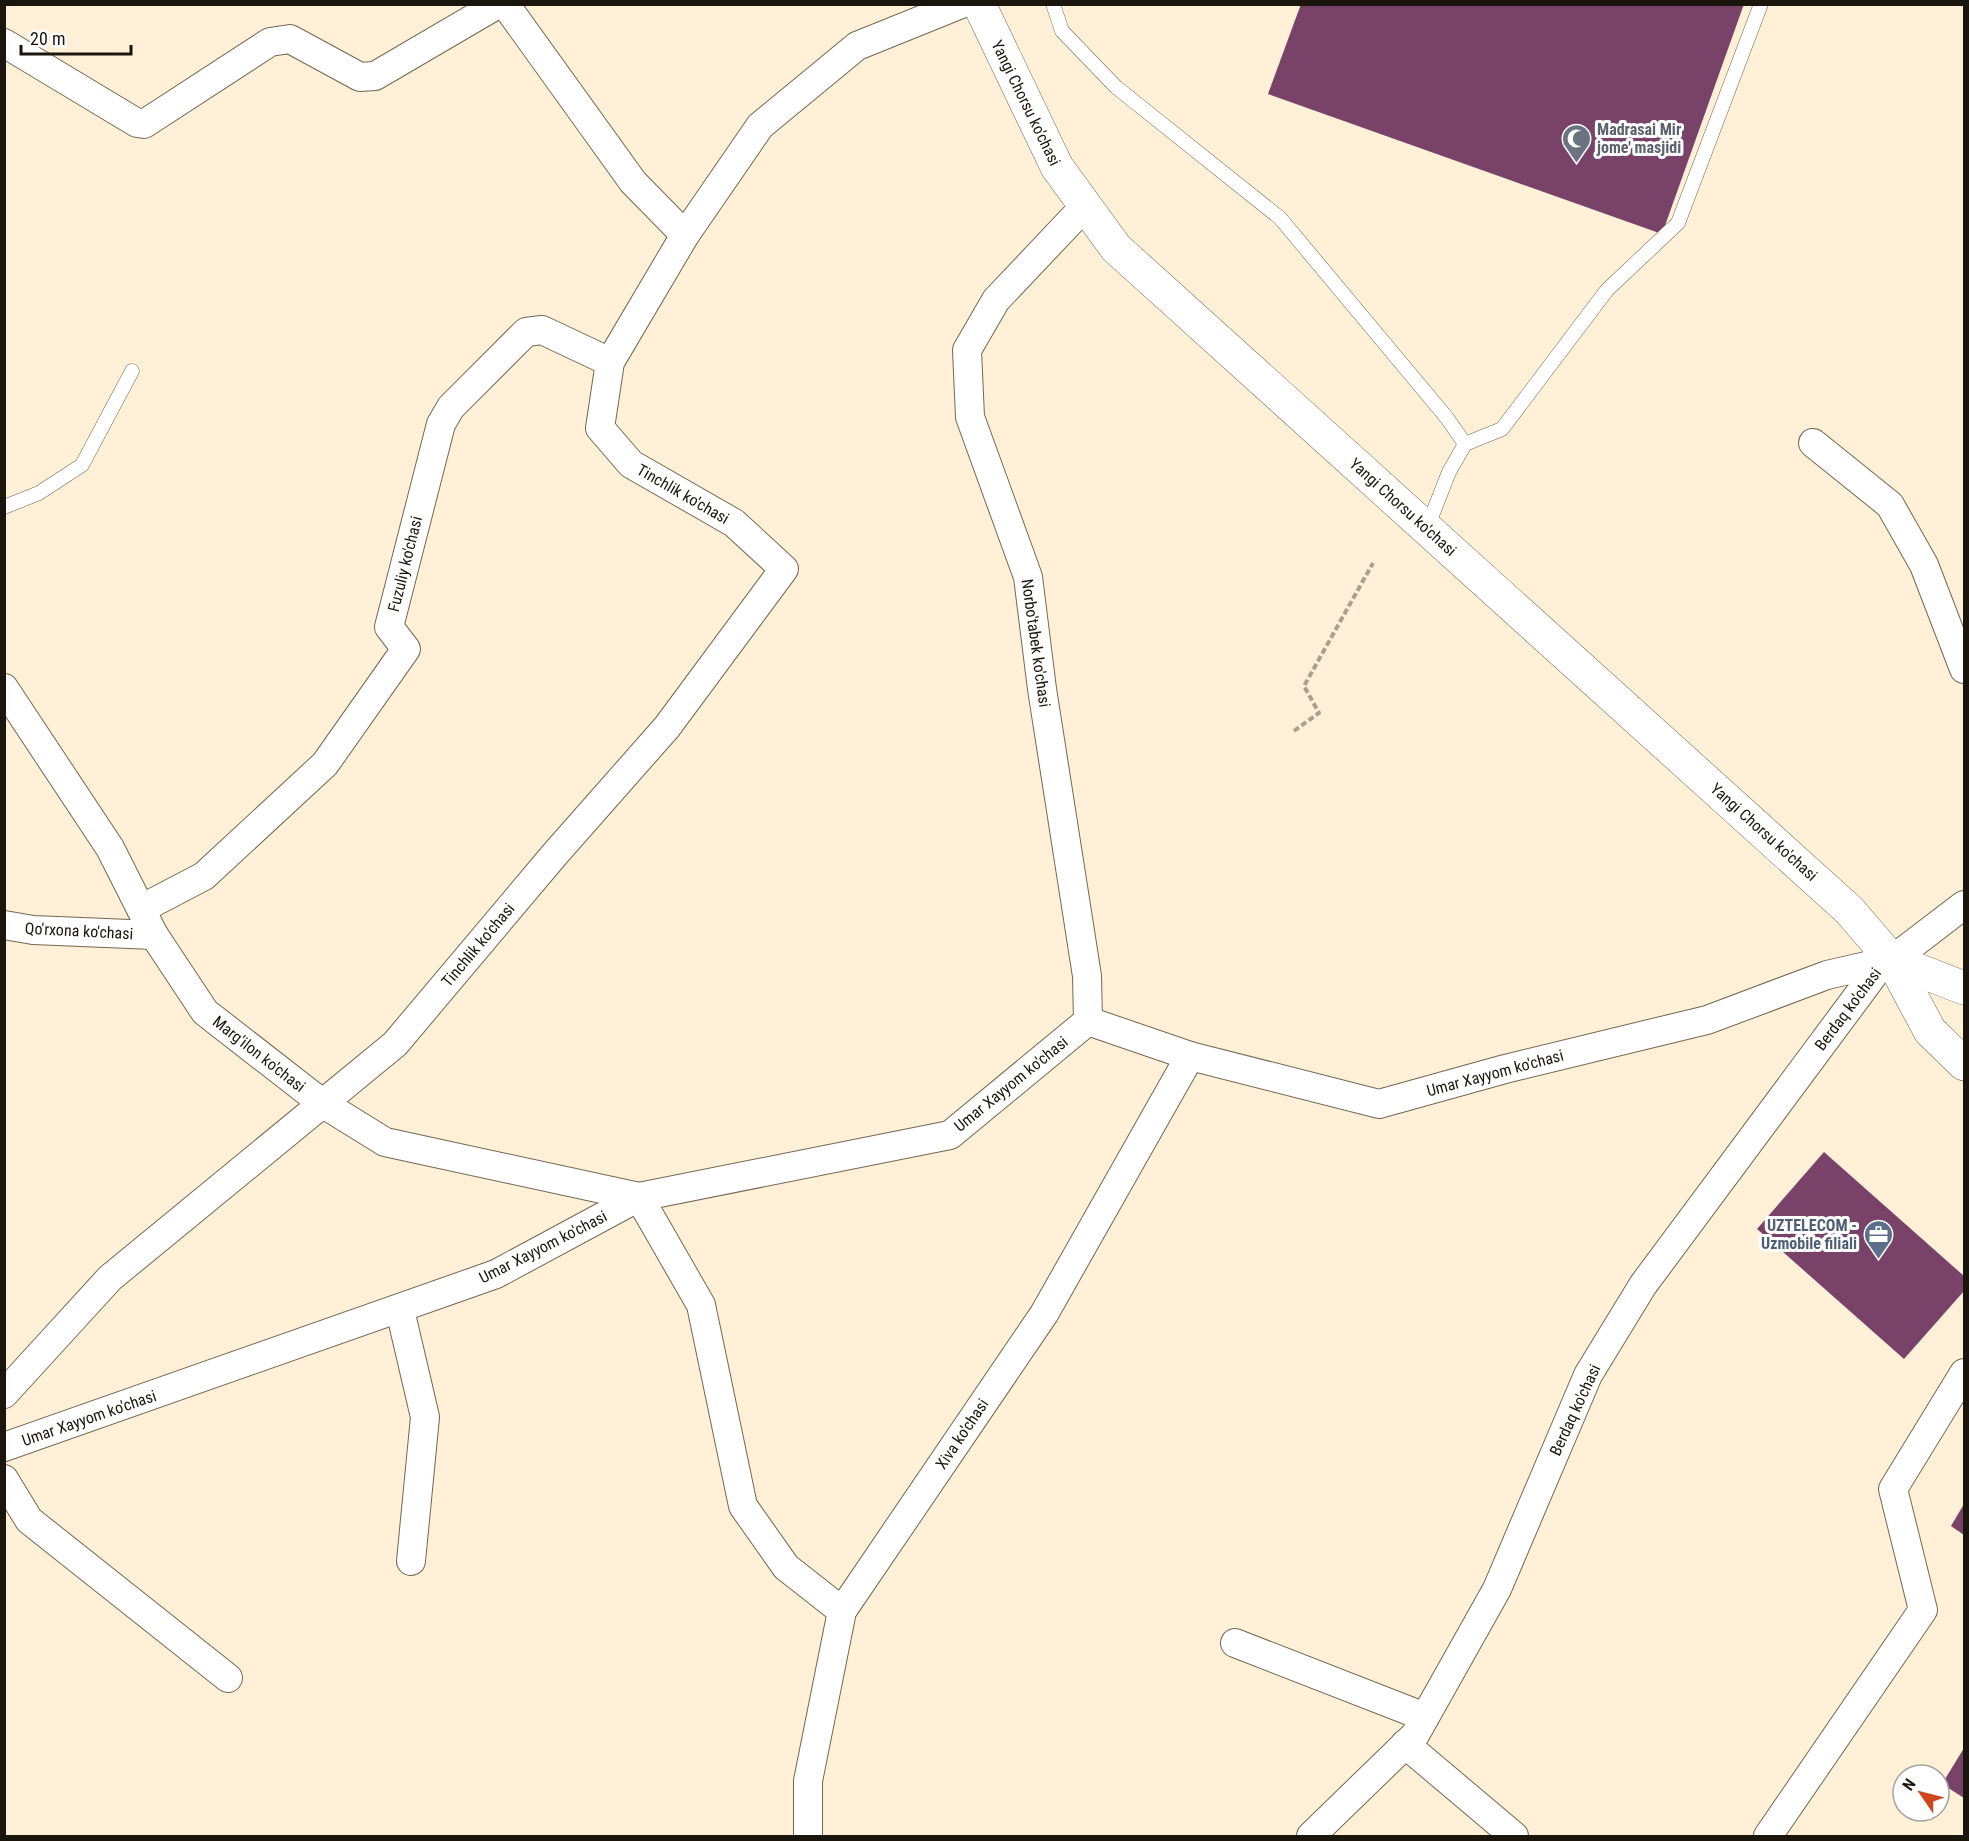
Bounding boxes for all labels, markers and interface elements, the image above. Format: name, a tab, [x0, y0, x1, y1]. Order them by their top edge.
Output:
scale bar	[21, 18, 130, 56]
text: 20 m	[30, 28, 65, 49]
street label: Yangi Chorsu ko'chasi	[987, 37, 1065, 169]
place label: Madrasai Mir jome' masjidi	[1596, 120, 1681, 157]
mosque icon: Madrasai Mir jome' masjidi	[1560, 122, 1592, 164]
street label: Yangi Chorsu ko'chasi	[1346, 454, 1460, 560]
street label: Tinchlik ko'chasi	[633, 460, 733, 528]
street label: Fuzuliy ko'chasi	[384, 514, 426, 614]
street label: Norbo'tabek ko'chasi	[1018, 578, 1054, 708]
street label: Yangi Chorsu ko'chasi	[1707, 779, 1821, 885]
street label: Tinchlik ko'chasi	[438, 899, 518, 991]
street label: Qo'rxona ko'chasi	[24, 919, 134, 943]
street label: Berdaq ko'chasi	[1811, 964, 1885, 1054]
street label: Marg'ilon ko'chasi	[209, 1012, 309, 1096]
street label: Umar Xayyom ko'chasi	[950, 1032, 1072, 1136]
street label: Umar Xayyom ko'chasi	[1425, 1046, 1565, 1100]
street label: Umar Xayyom ko'chasi	[476, 1207, 610, 1287]
place label: UZTELECOM - Uzmobile filiali	[1761, 1216, 1857, 1253]
office icon: UZTELECOM - Uzmobile filiali	[1862, 1218, 1894, 1260]
street label: Berdaq ko'chasi	[1546, 1361, 1604, 1459]
street label: Umar Xayyom ko'chasi	[19, 1386, 159, 1450]
street label: Xiva ko'chasi	[932, 1395, 992, 1473]
north arrow	[1891, 1763, 1951, 1823]
text: N	[1899, 1775, 1920, 1794]

